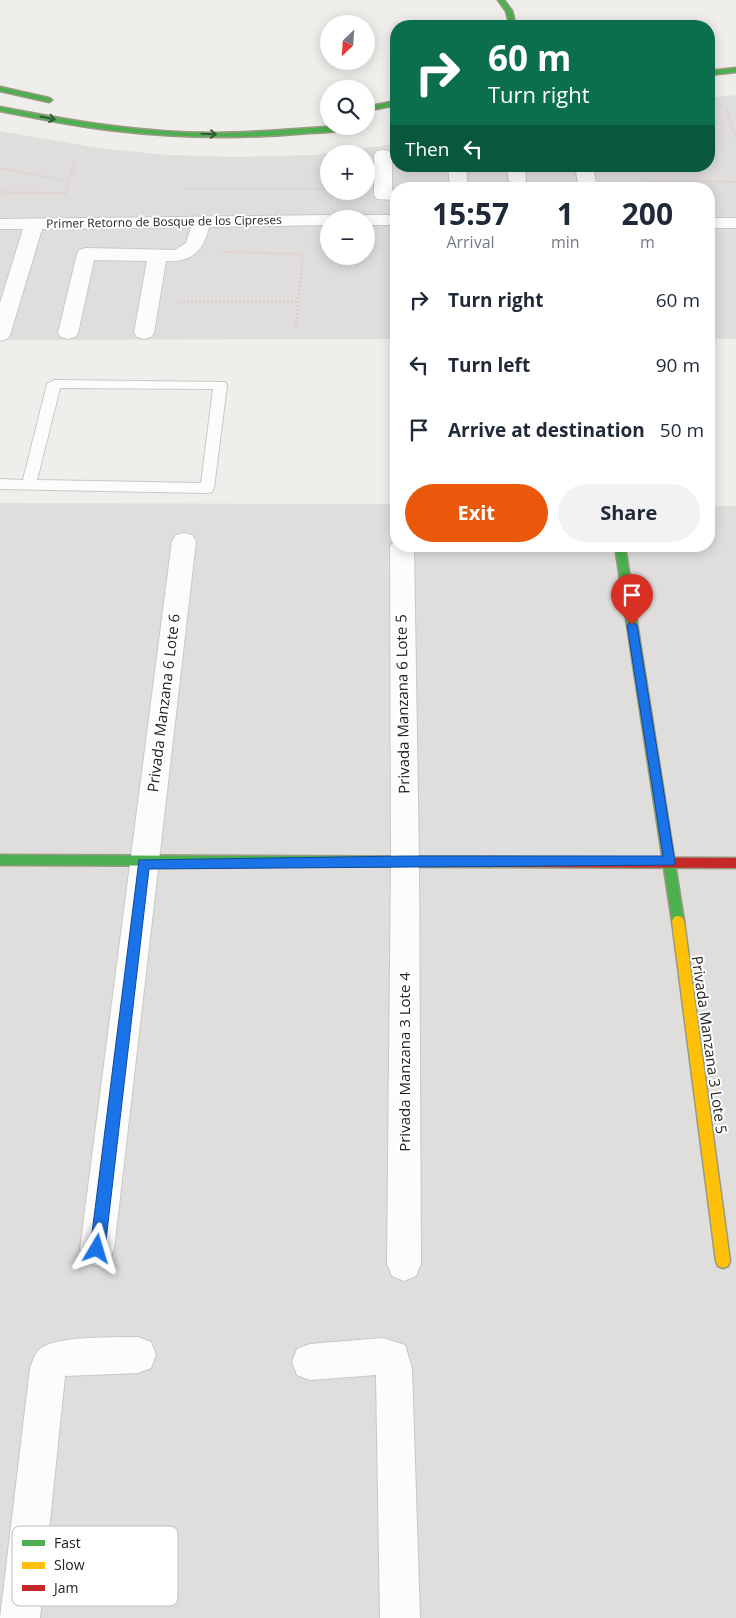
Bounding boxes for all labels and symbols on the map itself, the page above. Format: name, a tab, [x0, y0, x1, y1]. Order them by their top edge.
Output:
north arrow	[320, 15, 375, 70]
one-way arrow	[40, 114, 56, 124]
one-way arrow	[201, 129, 217, 139]
street label: Primer Retorno de Bosque de los Cipreses	[46, 211, 282, 232]
pin	[611, 574, 653, 625]
street label: Privada Manzana 6 Lote 6	[142, 613, 184, 793]
street label: Privada Manzana 6 Lote 5	[390, 614, 414, 794]
street label: Privada Manzana 3 Lote 5	[688, 955, 732, 1135]
street label: Privada Manzana 3 Lote 4	[394, 972, 414, 1152]
position arrow	[70, 1222, 122, 1274]
legend	[12, 1526, 178, 1606]
text: Fast	[54, 1533, 81, 1552]
text: Slow	[54, 1555, 85, 1574]
text: Jam	[52, 1578, 79, 1597]

